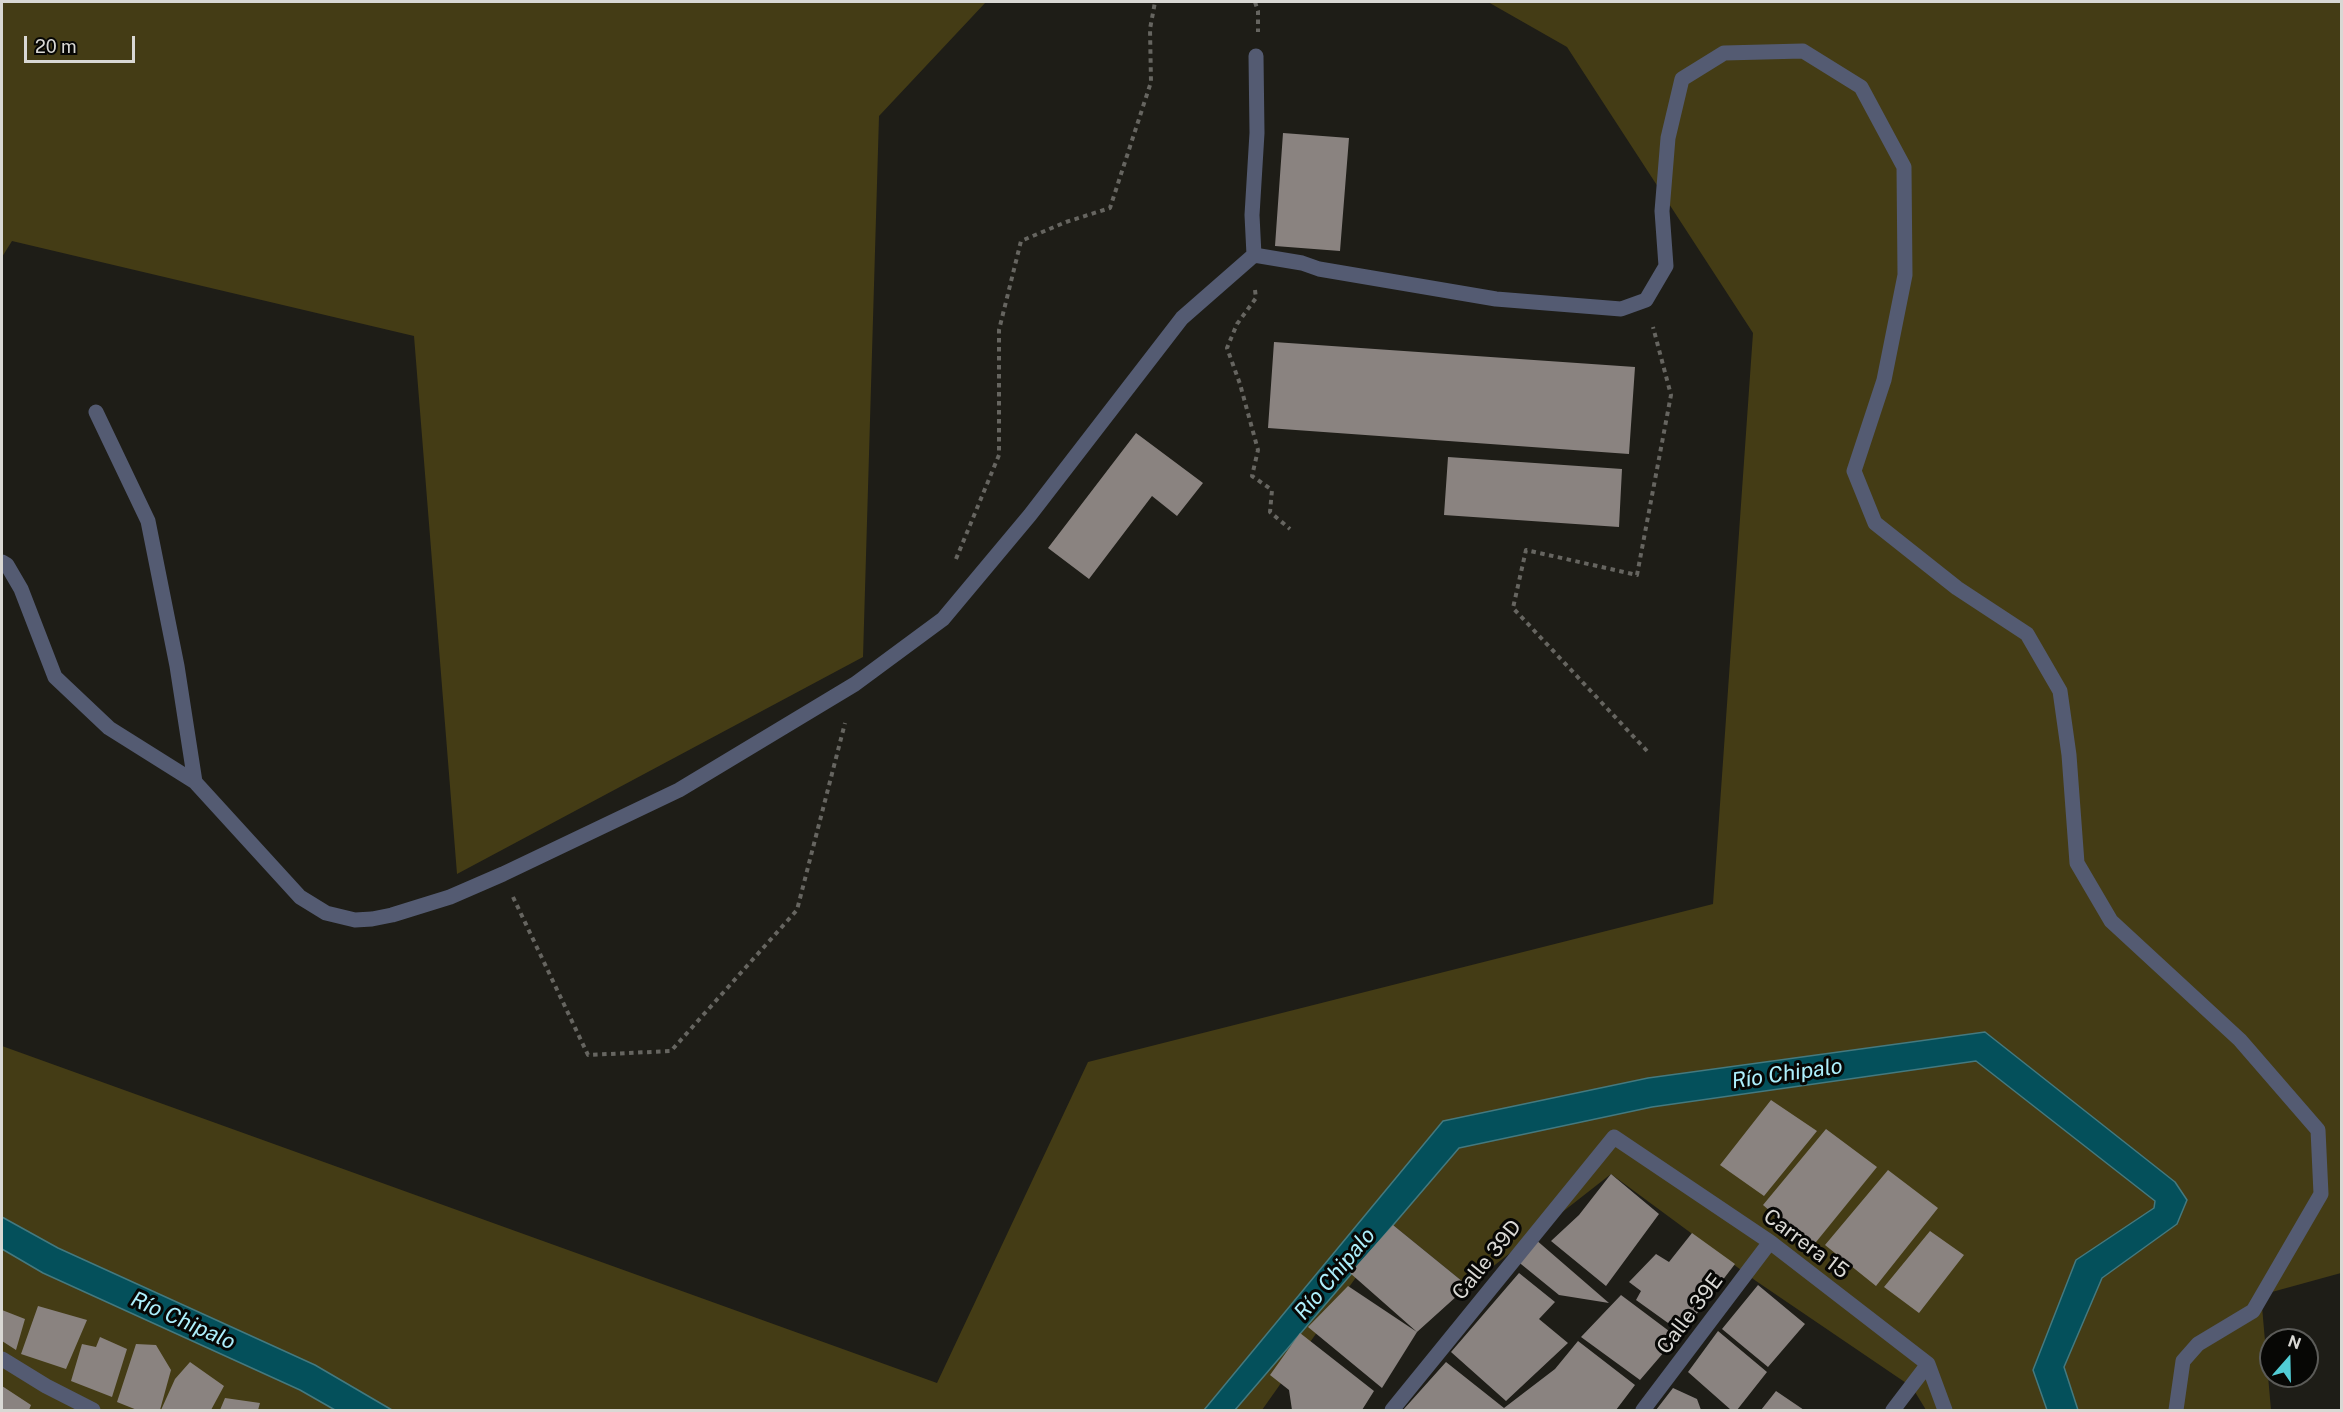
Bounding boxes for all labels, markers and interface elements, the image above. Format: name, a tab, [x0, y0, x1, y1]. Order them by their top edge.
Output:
scale bar	[27, 24, 138, 62]
text: 20 m	[35, 36, 77, 57]
water label: Río Chipalo	[1730, 1053, 1844, 1095]
street label: Carrera 15	[1758, 1204, 1854, 1284]
street label: Calle 39D	[1447, 1215, 1527, 1305]
water label: Río Chipalo	[1289, 1223, 1381, 1325]
street label: Calle 39E	[1652, 1269, 1728, 1359]
water label: Río Chipalo	[127, 1286, 239, 1356]
north arrow	[2259, 1328, 2319, 1388]
text: N	[2286, 1331, 2304, 1354]

